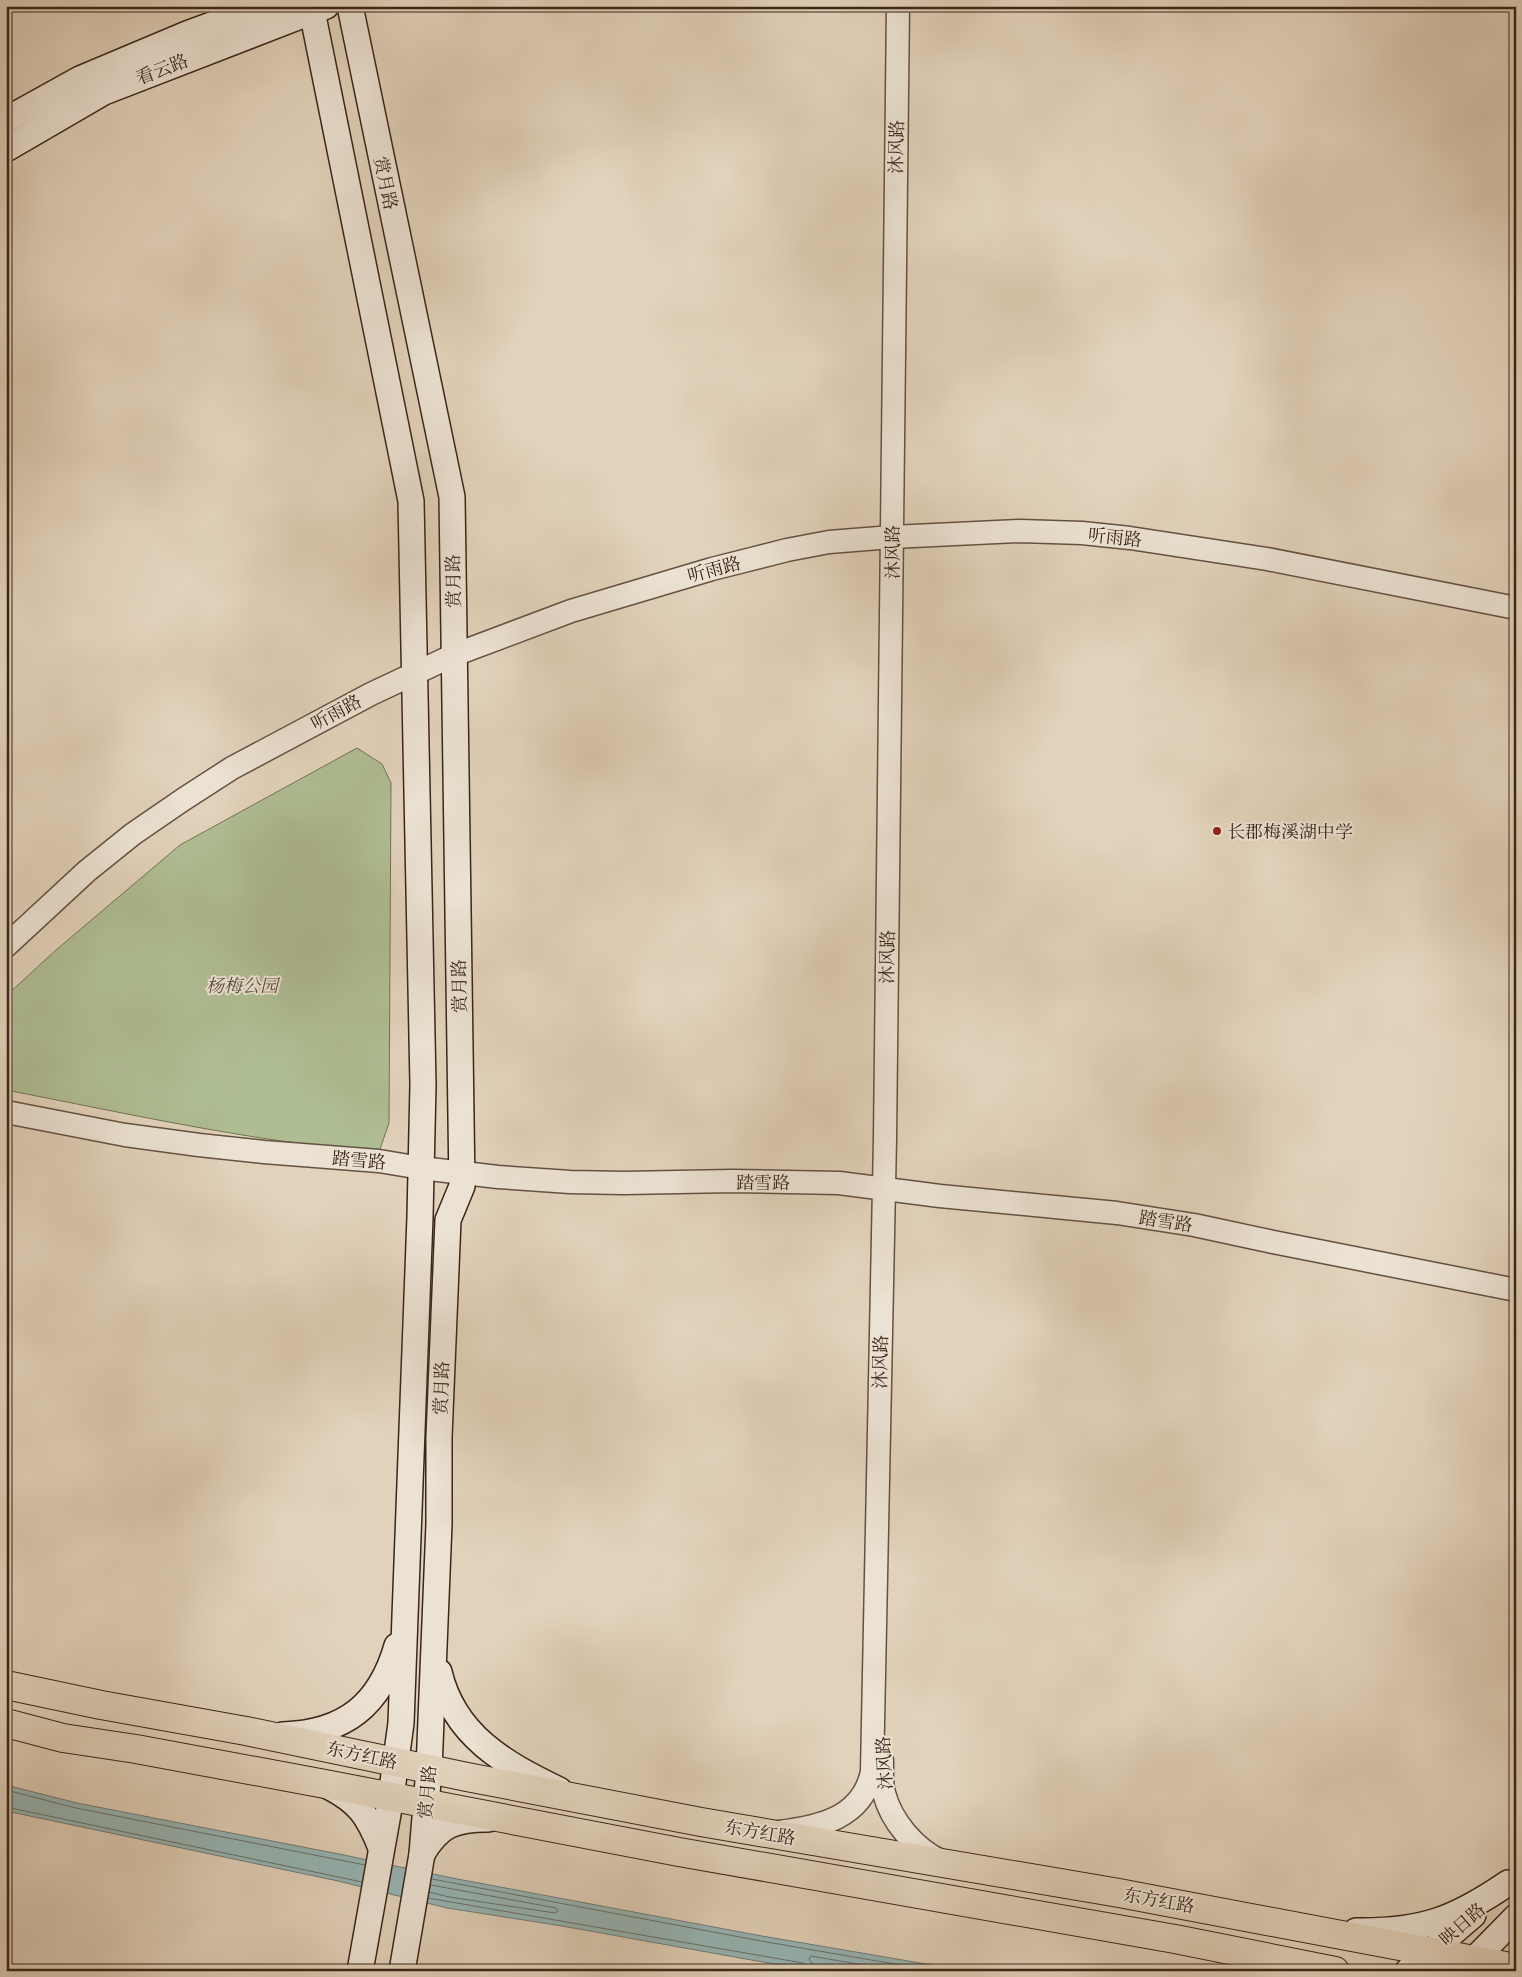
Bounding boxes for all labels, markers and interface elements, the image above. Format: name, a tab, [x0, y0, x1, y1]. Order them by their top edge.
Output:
street label: 看云路	[133, 49, 191, 89]
street label: 沐风路	[884, 120, 908, 174]
street label: 赏月路	[369, 154, 403, 212]
street label: 听雨路	[1087, 523, 1143, 551]
street label: 沐风路	[881, 525, 904, 579]
street label: 听雨路	[685, 551, 743, 587]
street label: 赏月路	[441, 554, 465, 608]
street label: 听雨路	[307, 689, 365, 735]
place label: 长郡梅溪湖中学	[1227, 820, 1353, 843]
marker: 长郡梅溪湖中学	[1211, 825, 1223, 837]
street label: 沐风路	[875, 930, 899, 984]
street label: 赏月路	[447, 959, 471, 1013]
park label: 杨梅公园	[206, 974, 281, 997]
street label: 踏雪路	[331, 1146, 387, 1174]
street label: 踏雪路	[736, 1171, 790, 1194]
street label: 踏雪路	[1138, 1205, 1194, 1237]
street label: 沐风路	[868, 1335, 892, 1389]
street label: 赏月路	[429, 1361, 453, 1415]
street label: 沐风路	[871, 1735, 897, 1791]
street label: 东方红路	[324, 1736, 400, 1774]
street label: 赏月路	[413, 1764, 441, 1820]
street label: 东方红路	[723, 1814, 797, 1850]
street label: 东方红路	[1122, 1882, 1196, 1918]
street label: 映日路	[1434, 1898, 1490, 1950]

